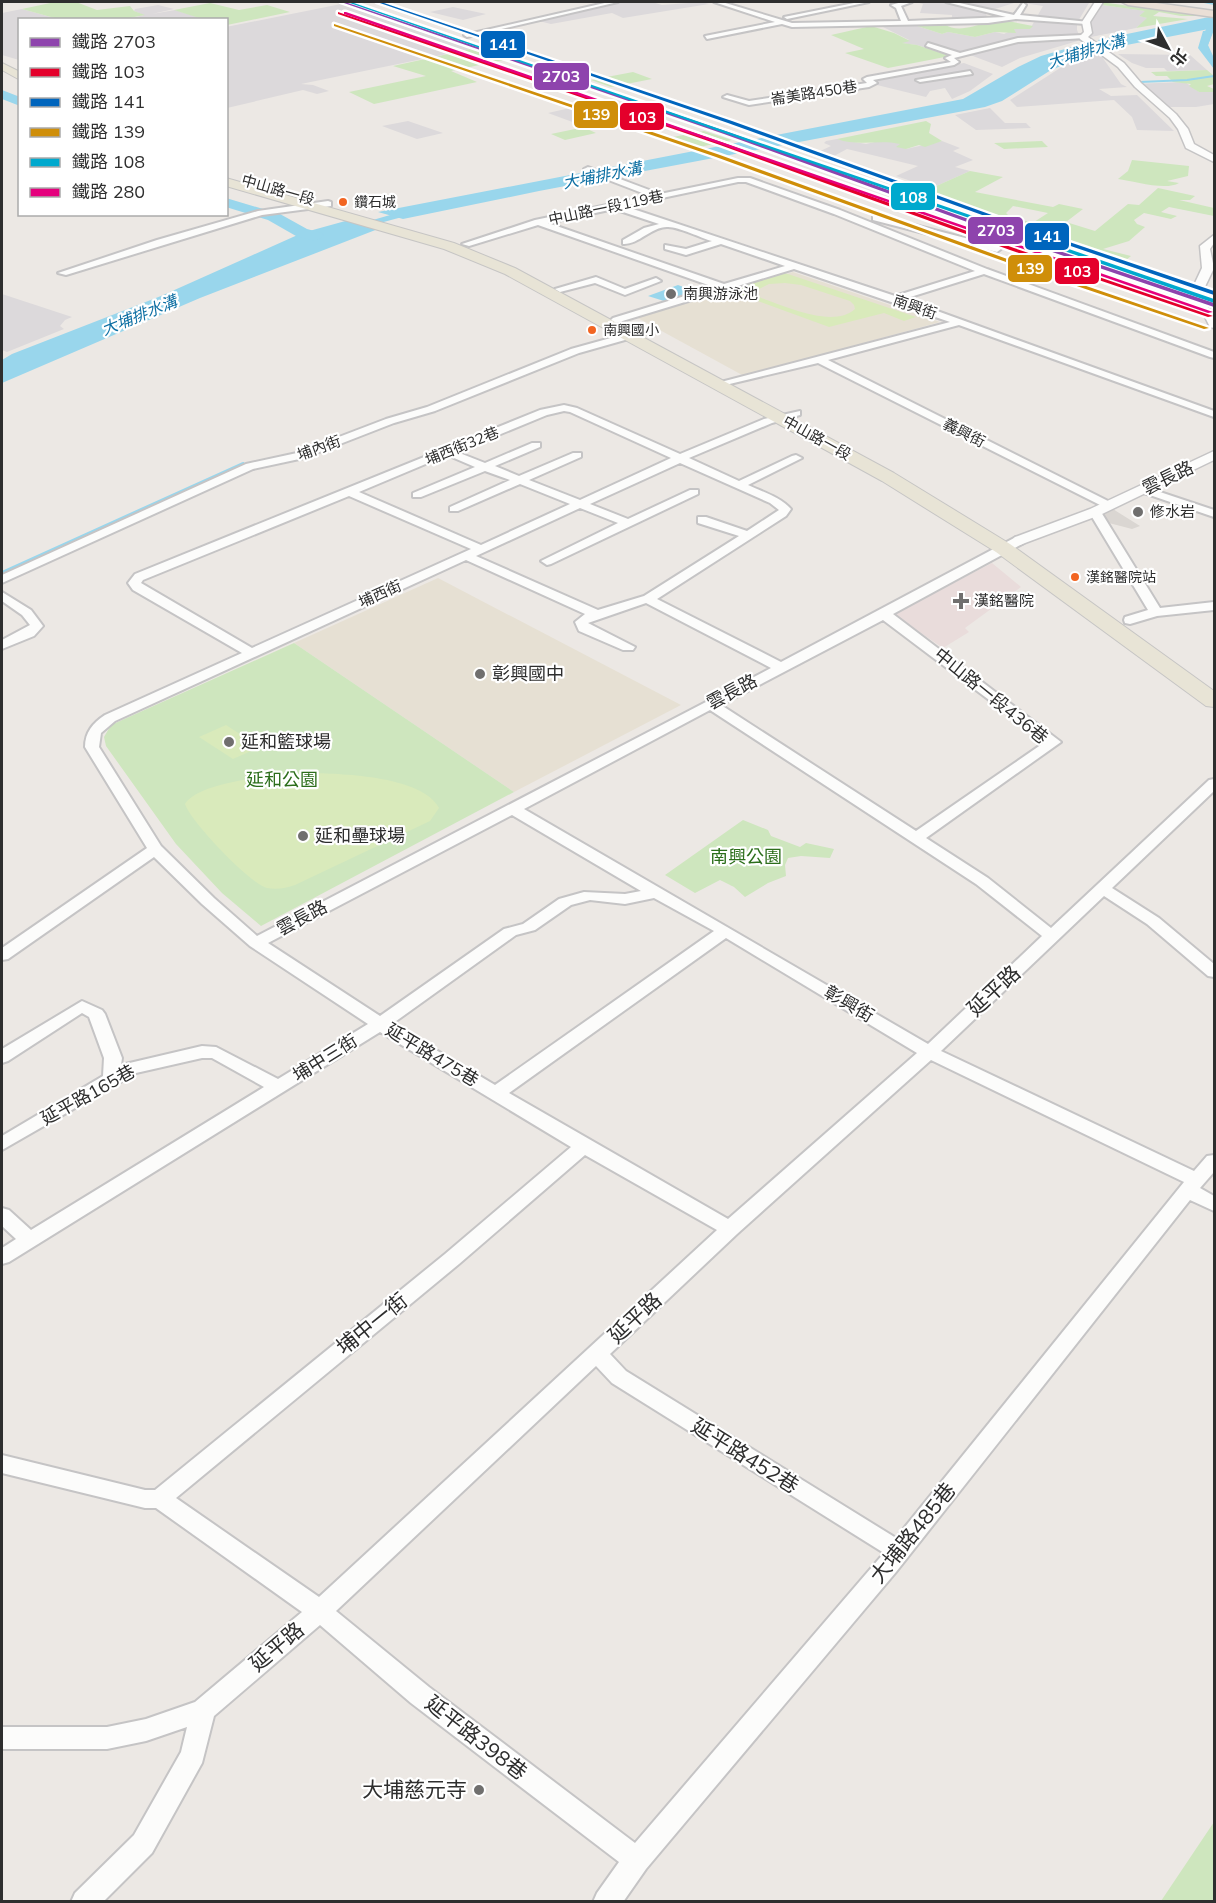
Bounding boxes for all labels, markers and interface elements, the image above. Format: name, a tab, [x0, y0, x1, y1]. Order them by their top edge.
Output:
legend	[18, 18, 228, 216]
north arrow	[1138, 18, 1198, 78]
water label: 大埔排水溝	[1045, 29, 1129, 72]
text: 鐵路 2703	[72, 30, 156, 53]
line badge: 141	[480, 30, 526, 59]
text: 141	[489, 34, 517, 54]
text: 北	[1167, 45, 1192, 70]
text: 鐵路 103	[72, 60, 145, 83]
line badge: 2703	[533, 62, 590, 91]
text: 2703	[542, 66, 580, 86]
street label: 崙美路450巷	[769, 76, 858, 109]
text: 鐵路 141	[72, 90, 145, 113]
line badge: 139	[573, 100, 619, 129]
line badge: 103	[619, 102, 665, 131]
text: 139	[582, 104, 610, 124]
text: 103	[628, 107, 656, 127]
text: 鐵路 139	[72, 120, 145, 143]
text: 鐵路 108	[72, 150, 145, 173]
water label: 大埔排水溝	[561, 157, 645, 192]
street label: 中山路一段	[239, 170, 317, 209]
text: 鐵路 280	[72, 180, 145, 203]
line badge: 108	[890, 182, 936, 211]
street label: 中山路一段119巷	[547, 186, 665, 229]
text: 108	[899, 187, 928, 207]
place label: 鑽石城	[354, 193, 396, 211]
marker: 鑽石城	[337, 196, 349, 208]
line badge: 2703	[967, 216, 1024, 245]
text: 2703	[977, 220, 1015, 240]
line badge: 141	[1024, 222, 1070, 251]
text: 141	[1033, 226, 1061, 246]
line badge: 139	[1007, 254, 1053, 283]
line badge: 103	[1054, 257, 1100, 285]
text: 139	[1016, 258, 1044, 278]
text: 103	[1063, 261, 1091, 281]
place label: 南興游泳池	[683, 284, 758, 303]
marker: 南興游泳池	[664, 287, 678, 301]
water label: 大埔排水溝	[98, 290, 182, 339]
street label: 南興街	[891, 290, 940, 323]
place label: 南興國小	[603, 321, 659, 339]
marker: 南興國小	[586, 324, 598, 336]
street label: 中山路一段	[780, 411, 855, 464]
street label: 義興街	[940, 414, 989, 451]
street label: 埔西街32巷	[422, 422, 502, 469]
street label: 埔內街	[294, 431, 343, 464]
street label: 雲長路	[1138, 455, 1197, 500]
place label: 修水岩	[1150, 502, 1195, 521]
marker: 修水岩	[1131, 505, 1145, 519]
place label: 漢銘醫院站	[1086, 568, 1156, 586]
marker: 漢銘醫院站	[1069, 571, 1081, 583]
street label: 埔西街	[355, 576, 404, 611]
place label: 漢銘醫院	[974, 591, 1034, 610]
marker: 漢銘醫院	[952, 592, 970, 610]
street label: 中山路一段436巷	[930, 642, 1053, 749]
place label: 彰興國中	[492, 662, 564, 685]
marker: 彰興國中	[473, 667, 487, 681]
street label: 雲長路	[703, 669, 761, 714]
place label: 延和籃球場	[241, 730, 331, 753]
marker: 延和籃球場	[222, 735, 236, 749]
park label: 延和公園	[246, 768, 318, 791]
place label: 延和壘球場	[315, 824, 405, 847]
marker: 延和壘球場	[296, 829, 310, 843]
park label: 南興公園	[710, 845, 782, 868]
street label: 雲長路	[273, 895, 331, 940]
street label: 延平路	[961, 959, 1025, 1021]
street label: 彰興街	[820, 980, 878, 1027]
street label: 延平路475巷	[382, 1018, 483, 1091]
street label: 埔中三街	[288, 1029, 361, 1086]
street label: 延平路165巷	[37, 1059, 139, 1130]
street label: 延平路	[602, 1286, 666, 1348]
street label: 埔中一街	[331, 1287, 412, 1360]
street label: 延平路452巷	[687, 1412, 804, 1498]
street label: 大埔路485巷	[864, 1477, 961, 1588]
street label: 延平路	[244, 1616, 309, 1676]
street label: 延平路398巷	[421, 1689, 533, 1785]
place label: 大埔慈元寺	[362, 1776, 467, 1802]
marker: 大埔慈元寺	[472, 1783, 486, 1797]

